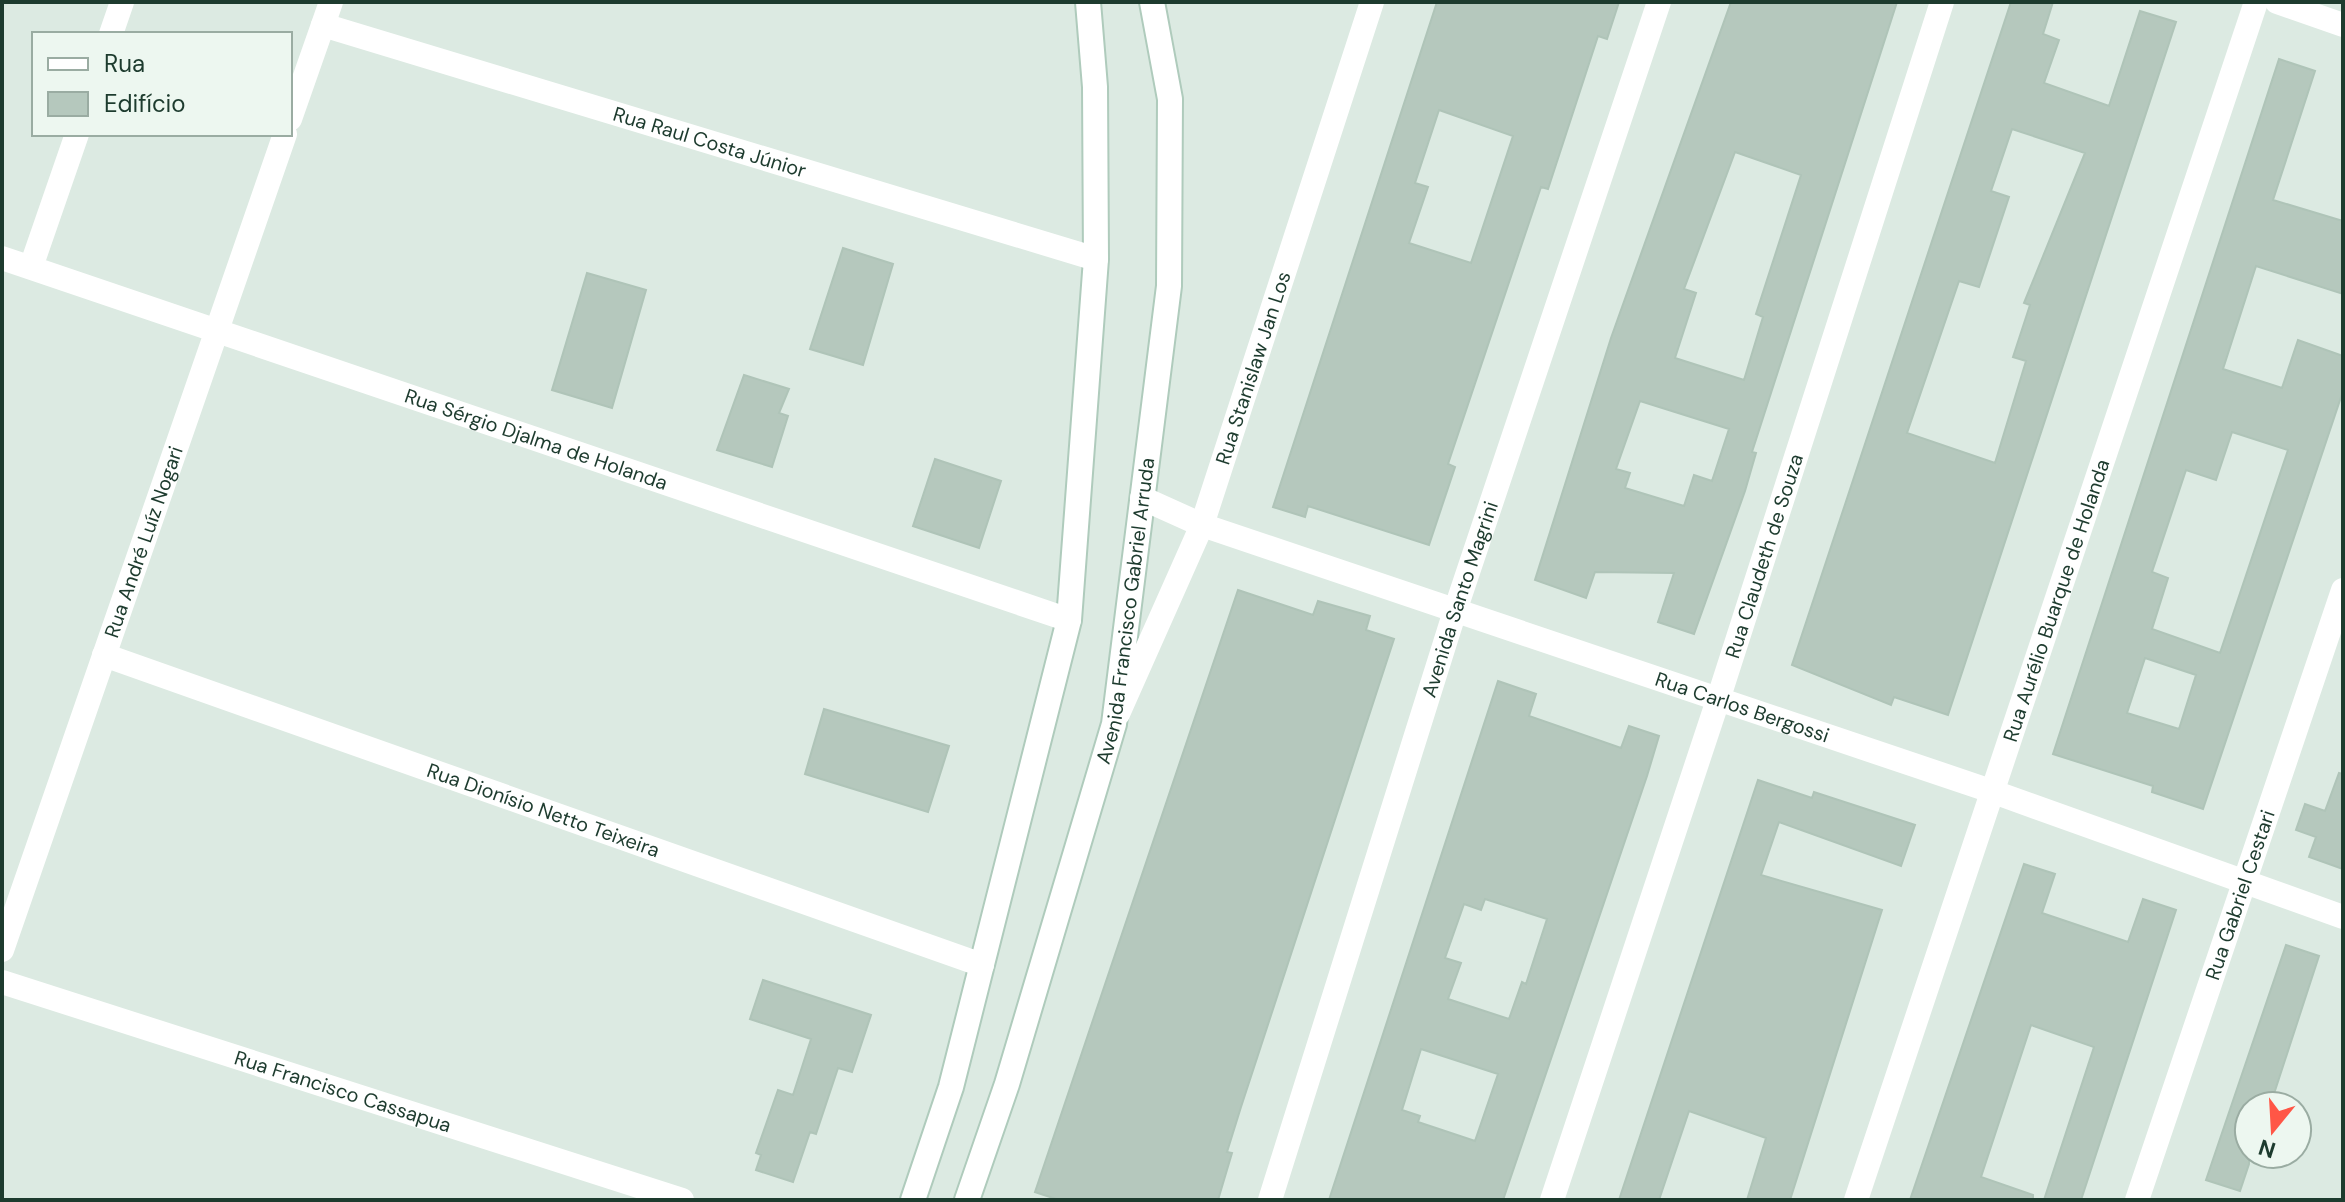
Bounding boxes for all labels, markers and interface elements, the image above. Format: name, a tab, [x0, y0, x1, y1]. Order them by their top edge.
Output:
legend	[32, 32, 292, 136]
text: Rua	[104, 48, 145, 79]
text: Edifício	[104, 88, 186, 119]
street label: Rua Raul Costa Júnior	[610, 101, 809, 184]
street label: Rua Stanislaw Jan Los	[1210, 268, 1297, 468]
street label: Rua Sérgio Djalma de Holanda	[401, 383, 671, 496]
street label: Rua André Luíz Nogari	[98, 443, 189, 641]
street label: Rua Claudeth de Souza	[1719, 451, 1809, 662]
street label: Avenida Francisco Gabriel Arruda	[1090, 456, 1160, 767]
street label: Rua Aurélio Buarque de Holanda	[1997, 456, 2115, 745]
street label: Avenida Santo Magrini	[1416, 498, 1504, 701]
street label: Rua Carlos Bergossi	[1652, 666, 1833, 749]
street label: Rua Dionísio Netto Teixeira	[424, 757, 663, 863]
street label: Rua Gabriel Cestari	[2199, 807, 2281, 983]
street label: Rua Francisco Cassapua	[231, 1044, 455, 1138]
north arrow	[2233, 1090, 2313, 1170]
text: N	[2255, 1132, 2279, 1165]

